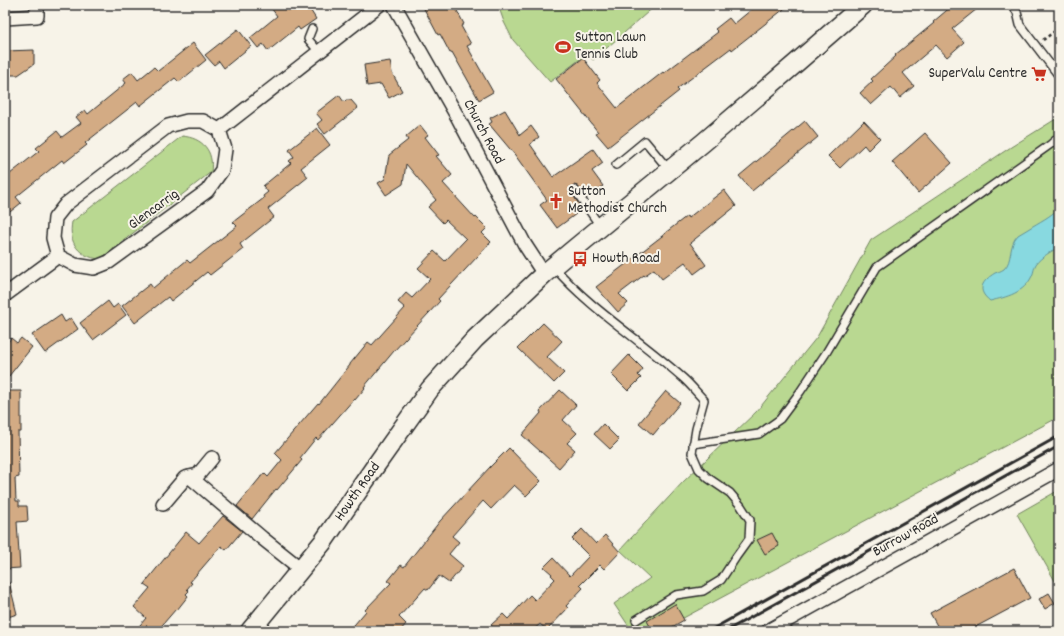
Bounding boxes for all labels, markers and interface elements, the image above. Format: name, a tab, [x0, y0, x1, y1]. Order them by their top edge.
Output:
place label: Sutton Lawn Tennis Club	[575, 27, 646, 66]
sports icon: Sutton Lawn Tennis Club	[554, 38, 572, 56]
place label: SuperValu Centre	[928, 63, 1027, 85]
supermarket icon: SuperValu Centre	[1030, 65, 1048, 83]
street label: Church Road	[457, 96, 509, 168]
place label: Sutton Methodist Church	[568, 181, 667, 220]
street label: Glencarrig	[124, 184, 184, 236]
church icon: Sutton Methodist Church	[547, 192, 565, 210]
place label: Howth Road	[592, 248, 660, 270]
bus stop icon: Howth Road	[571, 250, 589, 268]
street label: Howth Road	[330, 458, 386, 526]
street label: Burrow Road	[869, 509, 943, 563]

